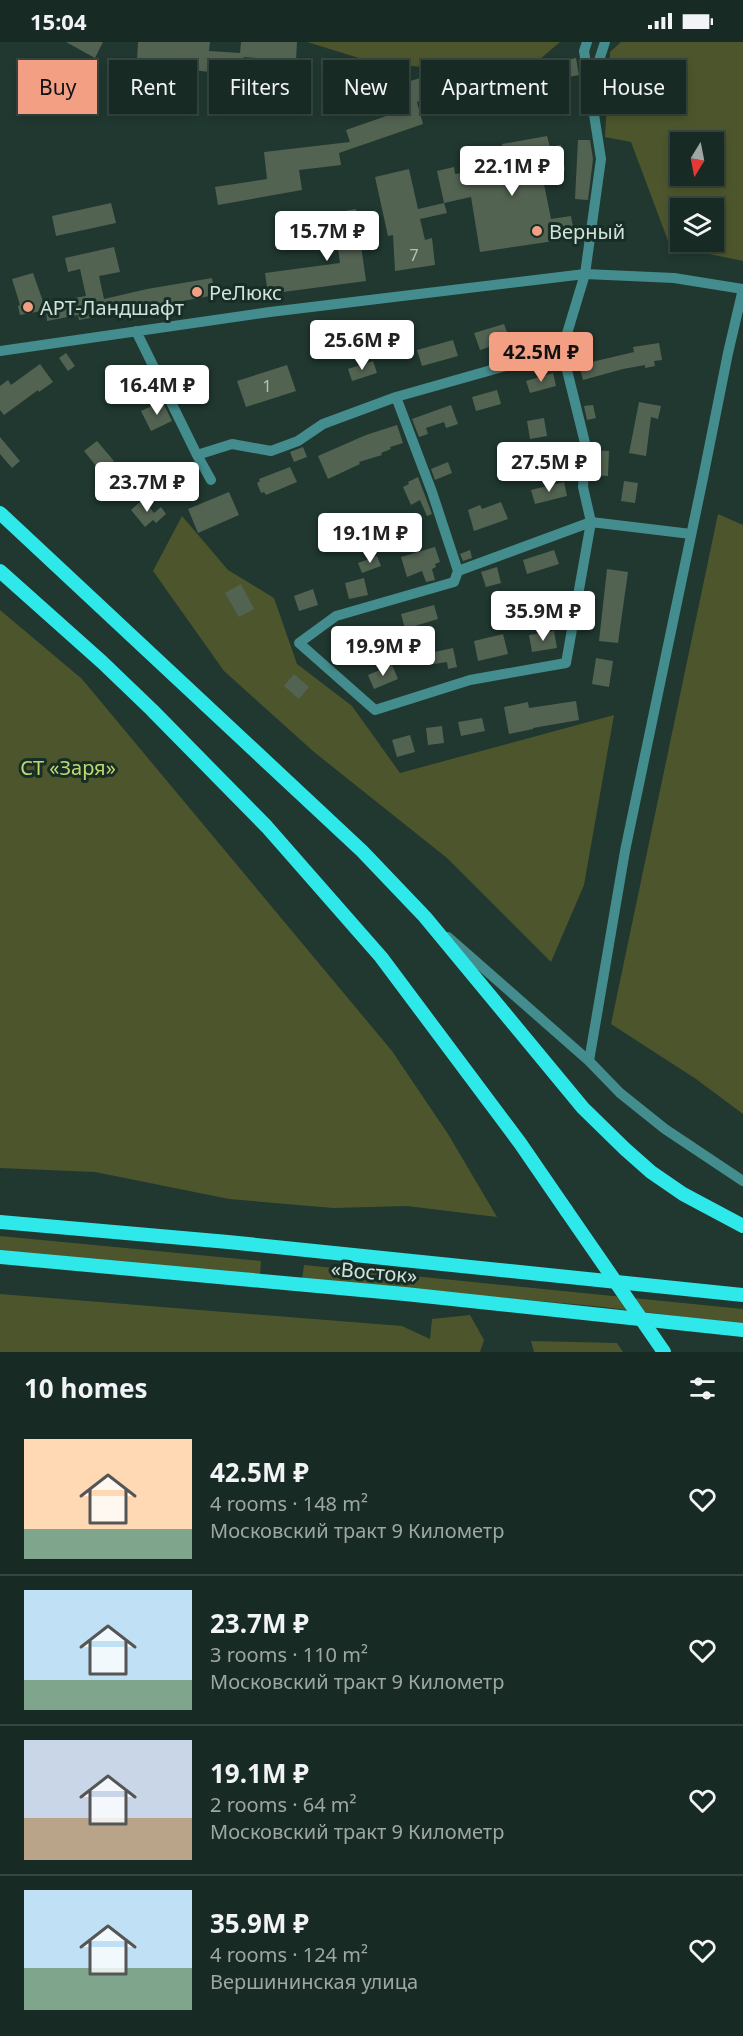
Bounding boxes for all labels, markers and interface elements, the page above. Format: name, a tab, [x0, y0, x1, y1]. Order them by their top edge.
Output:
text: 15:04	[30, 6, 87, 36]
chip: Buy	[18, 60, 97, 114]
chip: Rent	[109, 60, 197, 114]
chip: Filters	[209, 60, 311, 114]
chip: New	[323, 60, 409, 114]
chip: Apartment	[421, 60, 569, 114]
chip: House	[581, 60, 686, 114]
north arrow	[670, 132, 724, 186]
map controls	[670, 132, 724, 252]
pin: 22.1M ₽	[457, 146, 567, 197]
text: 22.1M ₽	[474, 152, 550, 179]
button: layers	[670, 198, 724, 252]
pin: 15.7M ₽	[272, 211, 382, 262]
text: 15.7M ₽	[289, 217, 365, 244]
place label: Верный	[549, 218, 625, 245]
marker: Верный	[530, 224, 544, 238]
house number: 7	[409, 244, 419, 266]
place label: РеЛюкс	[209, 279, 282, 306]
marker: РеЛюкс	[190, 285, 204, 299]
place label: АРТ-Ландшафт	[40, 294, 184, 321]
marker: АРТ-Ландшафт	[21, 300, 35, 314]
pin: 25.6M ₽	[307, 320, 417, 371]
text: 25.6M ₽	[324, 326, 400, 353]
pin: 42.5M ₽	[486, 332, 596, 383]
text: 42.5M ₽	[503, 338, 579, 365]
pin: 16.4M ₽	[102, 365, 212, 416]
text: 16.4M ₽	[119, 371, 195, 398]
house number: 1	[262, 375, 272, 397]
pin: 27.5M ₽	[494, 442, 604, 493]
text: 27.5M ₽	[511, 448, 587, 475]
pin: 23.7M ₽	[92, 462, 202, 513]
text: 23.7M ₽	[109, 468, 185, 495]
pin: 19.1M ₽	[315, 513, 425, 564]
text: 19.1M ₽	[332, 519, 408, 546]
pin: 35.9M ₽	[488, 591, 598, 642]
text: 35.9M ₽	[505, 597, 581, 624]
pin: 19.9M ₽	[328, 626, 438, 677]
text: 19.9M ₽	[345, 632, 421, 659]
park label: СТ «Заря»	[20, 754, 116, 781]
street label: «Восток»	[330, 1255, 418, 1289]
text: 10 homes	[24, 1370, 148, 1406]
icon: filters	[686, 1372, 719, 1405]
text: 42.5M ₽	[210, 1454, 309, 1490]
icon: home	[72, 1463, 144, 1535]
icon: heart	[686, 1483, 719, 1516]
text: 4 rooms · 148 m²	[210, 1490, 368, 1517]
text: Московский тракт 9 Километр	[210, 1517, 504, 1544]
text: 23.7M ₽	[210, 1605, 309, 1641]
icon: home	[72, 1614, 144, 1686]
icon: heart	[686, 1634, 719, 1667]
text: 3 rooms · 110 m²	[210, 1641, 368, 1668]
text: Московский тракт 9 Километр	[210, 1668, 504, 1695]
text: 19.1M ₽	[210, 1755, 309, 1791]
icon: home	[72, 1764, 144, 1836]
icon: heart	[686, 1784, 719, 1817]
text: 2 rooms · 64 m²	[210, 1791, 357, 1818]
text: Московский тракт 9 Километр	[210, 1818, 504, 1845]
text: 35.9M ₽	[210, 1905, 309, 1941]
icon: home	[72, 1914, 144, 1986]
icon: heart	[686, 1934, 719, 1967]
text: 4 rooms · 124 m²	[210, 1941, 368, 1968]
text: Вершининская улица	[210, 1968, 418, 1995]

